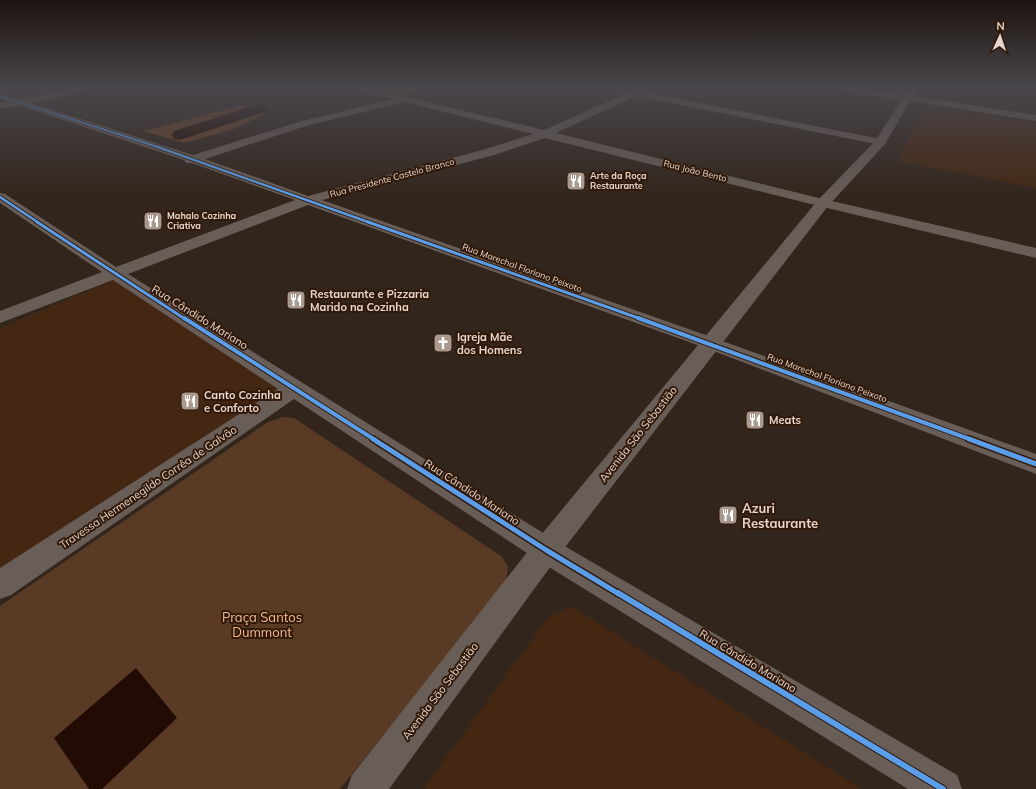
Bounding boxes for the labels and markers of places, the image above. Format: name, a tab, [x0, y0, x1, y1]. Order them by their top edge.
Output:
restaurant icon: Arte da Roça Restaurante	[565, 170, 587, 192]
place label: Arte da Roça Restaurante	[590, 170, 647, 191]
restaurant icon: Mahalo Cozinha Criativa	[142, 210, 164, 232]
place label: Mahalo Cozinha Criativa	[167, 210, 237, 231]
place label: Restaurante e Pizzaria Marido na Cozinha	[310, 287, 429, 314]
restaurant icon: Restaurante e Pizzaria Marido na Cozinha	[285, 289, 307, 311]
place label: Igreja Mãe dos Homens	[457, 330, 522, 357]
church icon: Igreja Mãe dos Homens	[432, 332, 454, 354]
place label: Canto Cozinha e Conforto	[204, 388, 281, 415]
restaurant icon: Canto Cozinha e Conforto	[179, 390, 201, 412]
restaurant icon: Meats	[744, 409, 766, 431]
place label: Meats	[769, 413, 802, 427]
place label: Azuri Restaurante	[742, 500, 818, 531]
restaurant icon: Azuri Restaurante	[717, 504, 739, 526]

